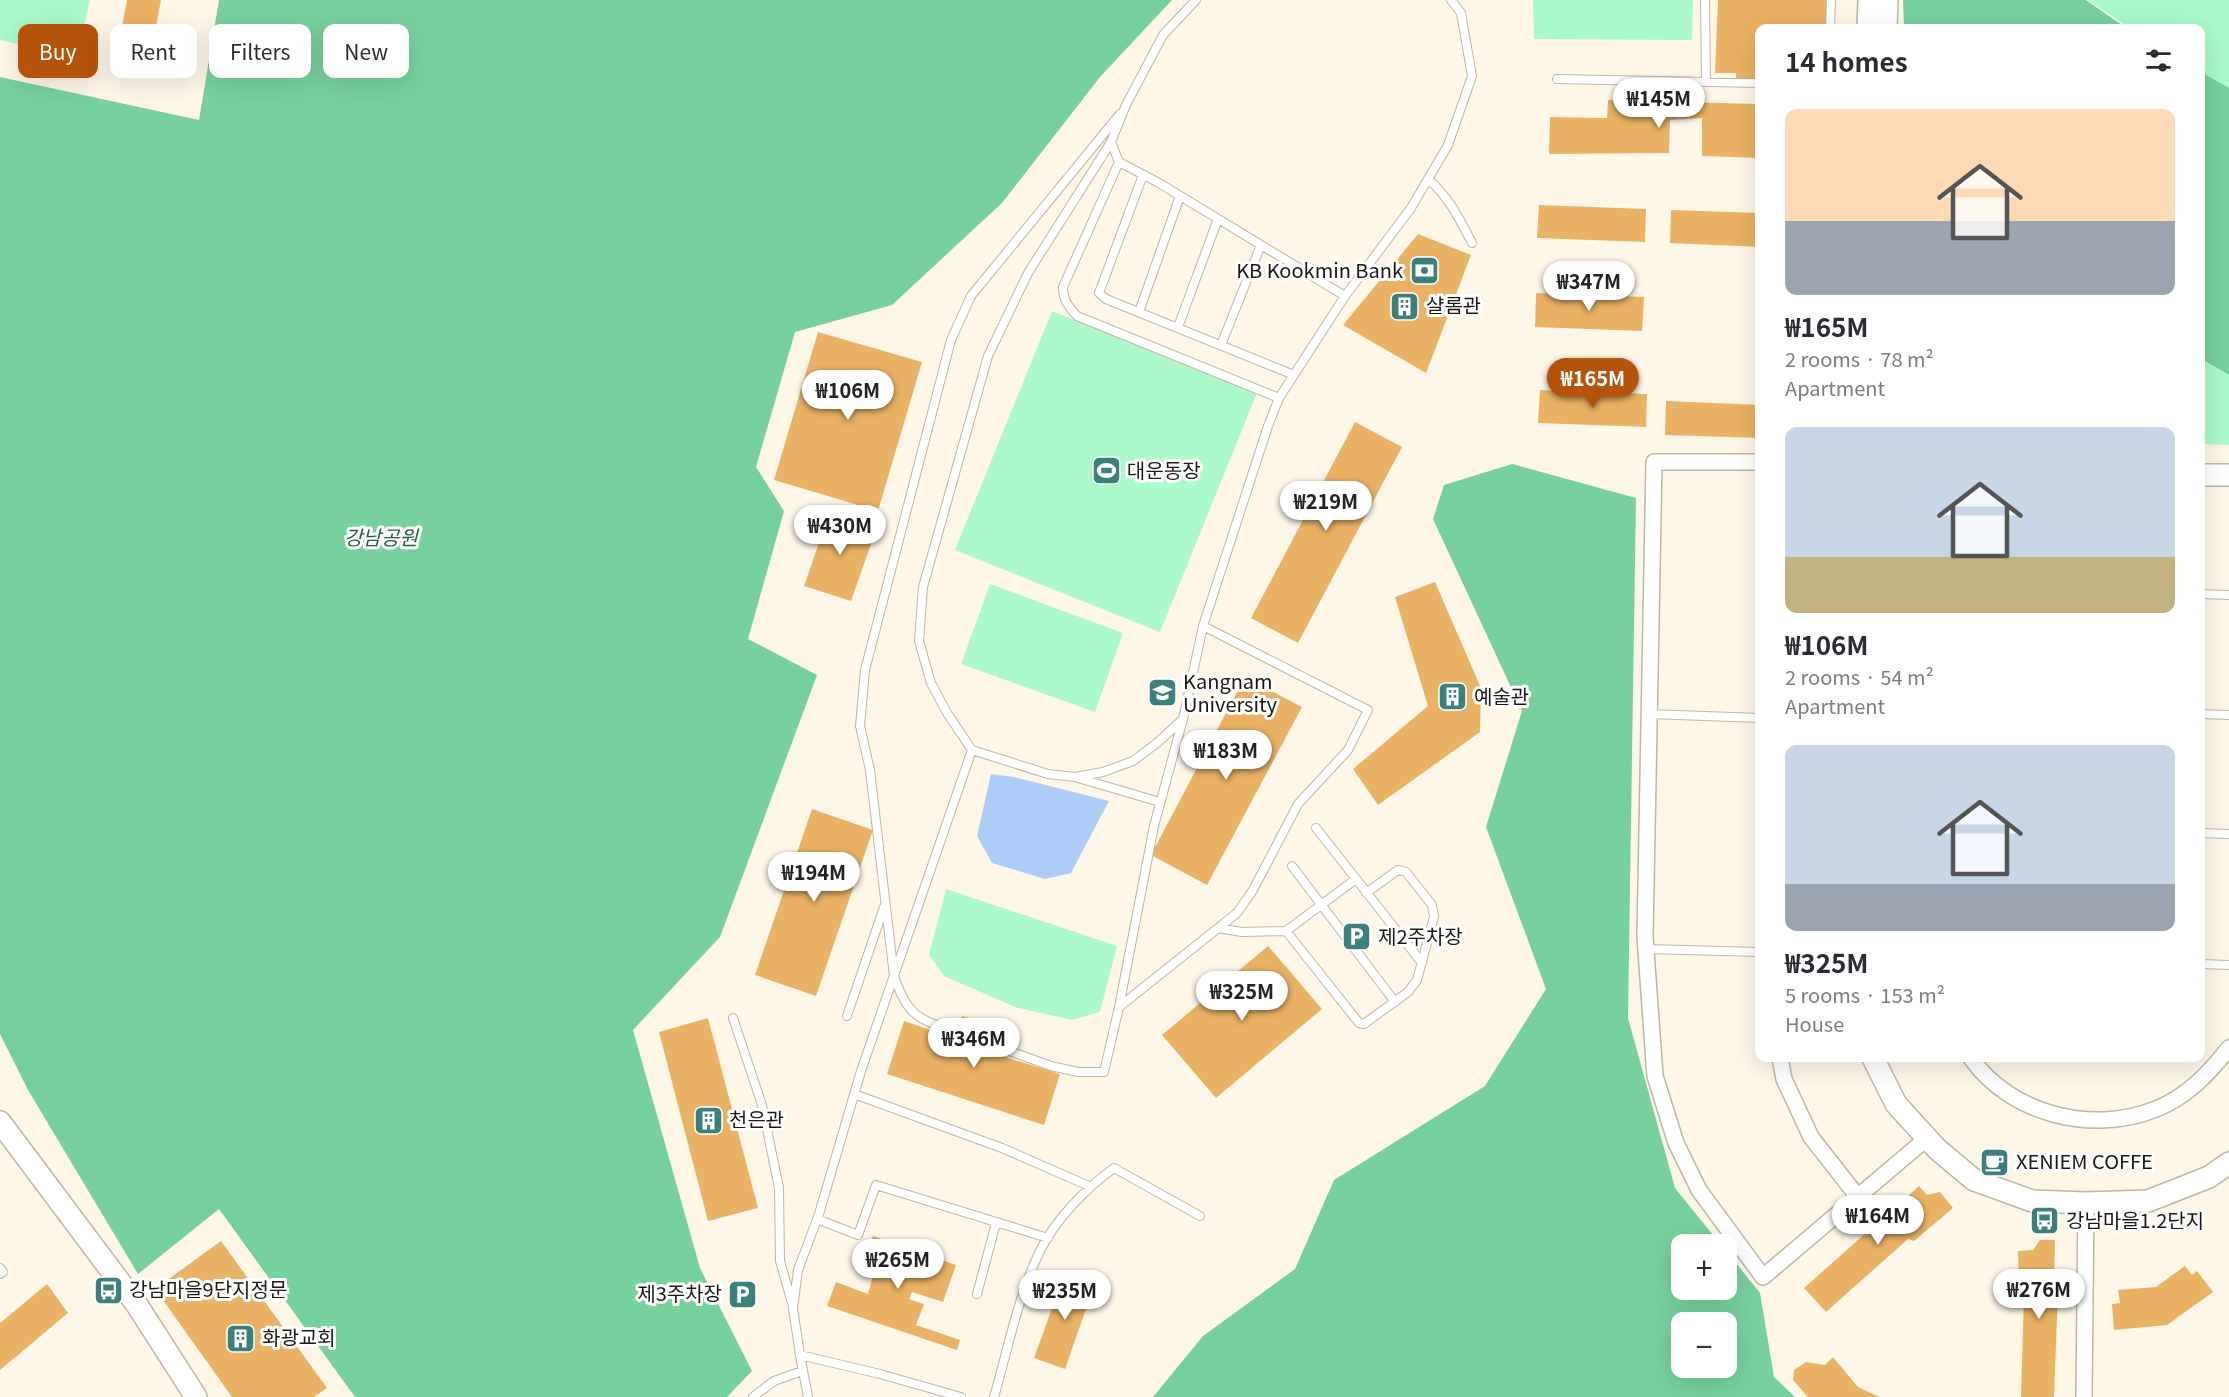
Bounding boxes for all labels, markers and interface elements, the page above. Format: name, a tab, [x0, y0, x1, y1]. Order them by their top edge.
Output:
chip: Buy	[18, 24, 98, 78]
chip: Rent	[110, 24, 197, 78]
chip: Filters	[209, 24, 311, 78]
chip: New	[323, 24, 409, 78]
text: 14 homes	[1785, 42, 1908, 79]
icon: filters	[2142, 44, 2175, 77]
pin: ₩145M	[1617, 78, 1701, 129]
text: ₩145M	[1627, 83, 1691, 112]
icon: home	[1926, 148, 2034, 256]
place label: KB Kookmin Bank	[1236, 255, 1403, 284]
bank icon: KB Kookmin Bank	[1408, 255, 1440, 287]
pin: ₩347M	[1547, 261, 1631, 312]
text: ₩347M	[1557, 266, 1621, 295]
building icon: 샬롬관	[1389, 290, 1421, 322]
place label: 샬롬관	[1426, 290, 1481, 319]
text: ₩165M	[1785, 307, 1869, 344]
text: 2 rooms · 78 m²	[1785, 344, 1934, 373]
pin: ₩165M	[1551, 358, 1635, 409]
text: ₩165M	[1561, 363, 1625, 392]
pin: ₩106M	[806, 370, 890, 421]
text: Apartment	[1785, 373, 1885, 402]
text: ₩106M	[816, 375, 880, 404]
sports icon: 대운동장	[1090, 455, 1122, 487]
place label: 대운동장	[1127, 455, 1201, 484]
icon: home	[1926, 466, 2034, 574]
pin: ₩219M	[1284, 481, 1368, 532]
text: ₩219M	[1294, 486, 1358, 515]
pin: ₩430M	[798, 505, 882, 556]
text: ₩430M	[808, 510, 872, 539]
park label: 강남공원	[344, 522, 419, 551]
text: ₩106M	[1785, 625, 1869, 662]
text: 2 rooms · 54 m²	[1785, 662, 1934, 691]
place label: Kangnam University	[1183, 666, 1277, 718]
school or university icon: Kangnam University	[1146, 677, 1178, 709]
building icon: 예술관	[1437, 681, 1469, 713]
place label: 예술관	[1474, 681, 1529, 710]
text: Apartment	[1785, 691, 1885, 720]
pin: ₩183M	[1184, 730, 1268, 781]
text: ₩183M	[1194, 735, 1258, 764]
icon: home	[1926, 784, 2034, 892]
pin: ₩194M	[772, 852, 856, 903]
text: ₩194M	[782, 857, 846, 886]
parking icon: 제2주차장	[1341, 921, 1373, 953]
place label: 제2주차장	[1378, 921, 1463, 950]
text: ₩325M	[1785, 943, 1869, 980]
pin: ₩325M	[1200, 971, 1284, 1022]
text: ₩325M	[1210, 976, 1274, 1005]
text: 5 rooms · 153 m²	[1785, 980, 1945, 1009]
text: House	[1785, 1009, 1844, 1038]
pin: ₩346M	[932, 1018, 1016, 1069]
text: ₩346M	[942, 1023, 1006, 1052]
building icon: 천은관	[692, 1104, 724, 1136]
place label: 천은관	[729, 1104, 784, 1133]
cafe icon: XENIEM COFFE	[1979, 1146, 2011, 1178]
place label: XENIEM COFFE	[2016, 1146, 2153, 1175]
pin: ₩164M	[1836, 1195, 1920, 1246]
text: ₩164M	[1846, 1200, 1910, 1229]
bus stop icon: 강남마을1.2단지	[2029, 1205, 2061, 1237]
place label: 강남마을1.2단지	[2066, 1205, 2204, 1234]
map controls	[1671, 1234, 1737, 1378]
button: +	[1671, 1234, 1737, 1300]
pin: ₩265M	[856, 1239, 940, 1290]
text: ₩265M	[866, 1244, 930, 1273]
pin: ₩276M	[1997, 1269, 2081, 1320]
pin: ₩235M	[1023, 1270, 1107, 1321]
bus stop icon: 강남마을9단지정문	[92, 1274, 124, 1306]
place label: 강남마을9단지정문	[129, 1274, 287, 1303]
text: ₩276M	[2007, 1274, 2071, 1303]
text: ₩235M	[1033, 1275, 1097, 1304]
place label: 제3주차장	[637, 1278, 722, 1307]
parking icon: 제3주차장	[727, 1278, 759, 1310]
button: −	[1671, 1312, 1737, 1378]
building icon: 화광교회	[225, 1322, 257, 1354]
place label: 화광교회	[262, 1322, 336, 1351]

